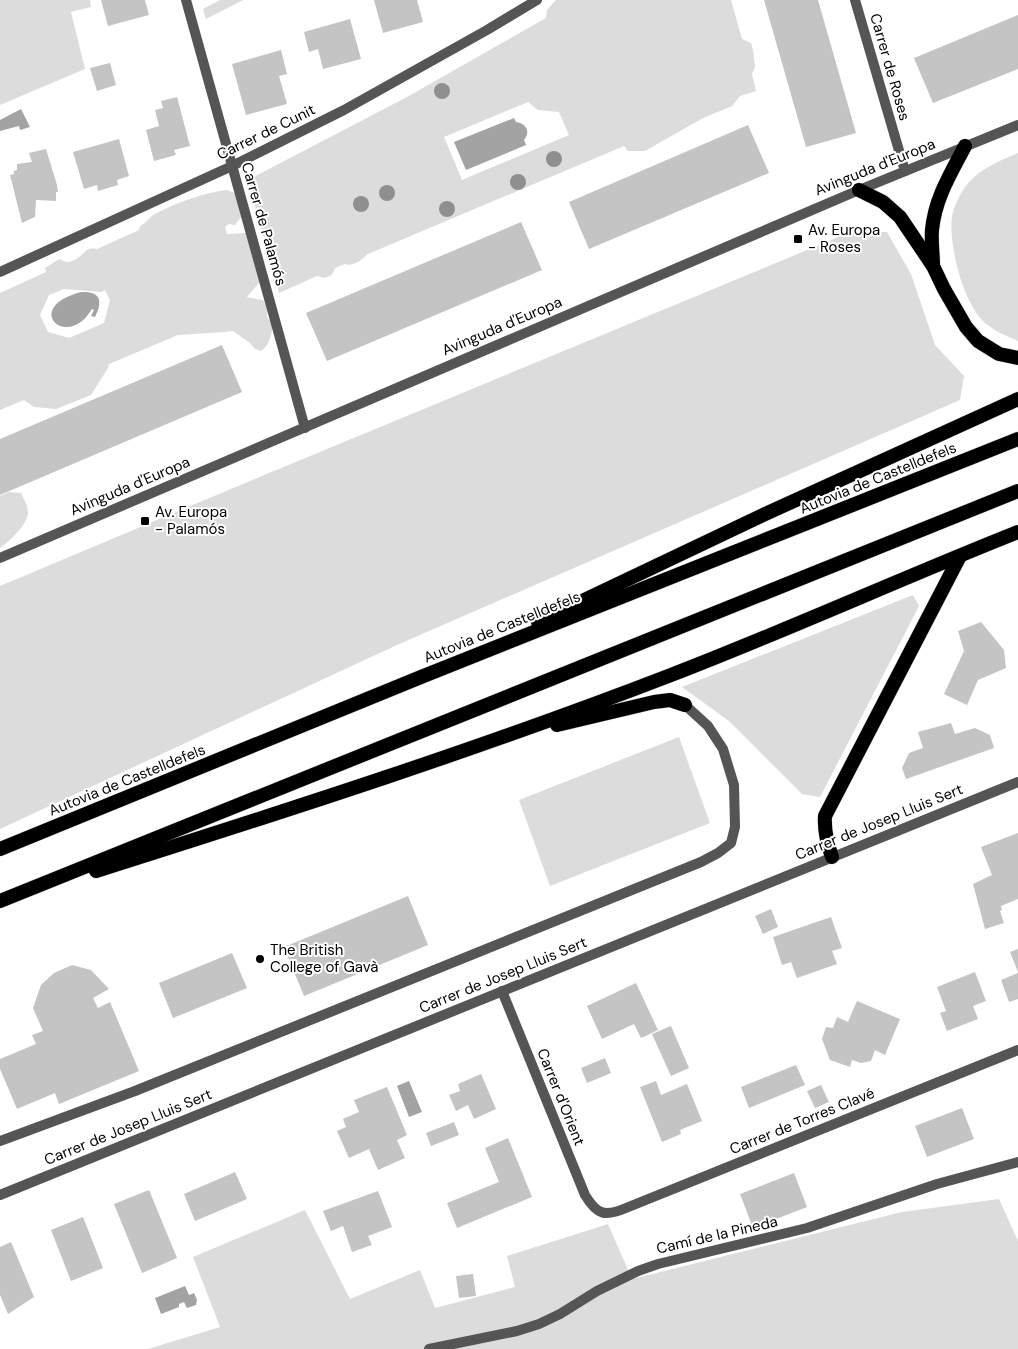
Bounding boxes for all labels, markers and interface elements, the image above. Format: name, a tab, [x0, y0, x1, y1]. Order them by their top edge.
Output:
street label: Carrer de Roses	[865, 11, 915, 123]
street label: Carrer de Cunit	[213, 99, 319, 164]
street label: Avinguda d'Europa	[812, 134, 938, 200]
street label: Carrer de Palamós	[237, 160, 291, 288]
place label: Av. Europa - Roses	[808, 220, 880, 257]
marker: Av. Europa - Roses	[792, 233, 804, 245]
street label: Avinguda d'Europa	[439, 292, 565, 360]
street label: Autovia de Castelldefels	[797, 437, 959, 519]
street label: Avinguda d'Europa	[67, 452, 193, 520]
place label: Av. Europa - Palamós	[155, 502, 227, 539]
marker: Av. Europa - Palamós	[139, 515, 151, 527]
street label: Autovia de Castelldefels	[421, 586, 583, 668]
street label: Autovia de Castelldefels	[46, 739, 208, 821]
street label: Carrer de Josep Lluis Sert	[792, 779, 966, 865]
street label: Carrer de Josep Lluis Sert	[416, 932, 590, 1018]
place label: The British College of Gavà	[270, 940, 378, 977]
marker: The British College of Gavà	[254, 953, 266, 965]
street label: Carrer d'Orient	[532, 1045, 590, 1149]
street label: Carrer de Torres Clavé	[727, 1083, 877, 1159]
street label: Carrer de Josep Lluis Sert	[41, 1084, 215, 1170]
street label: Camí de la Pineda	[654, 1211, 780, 1259]

